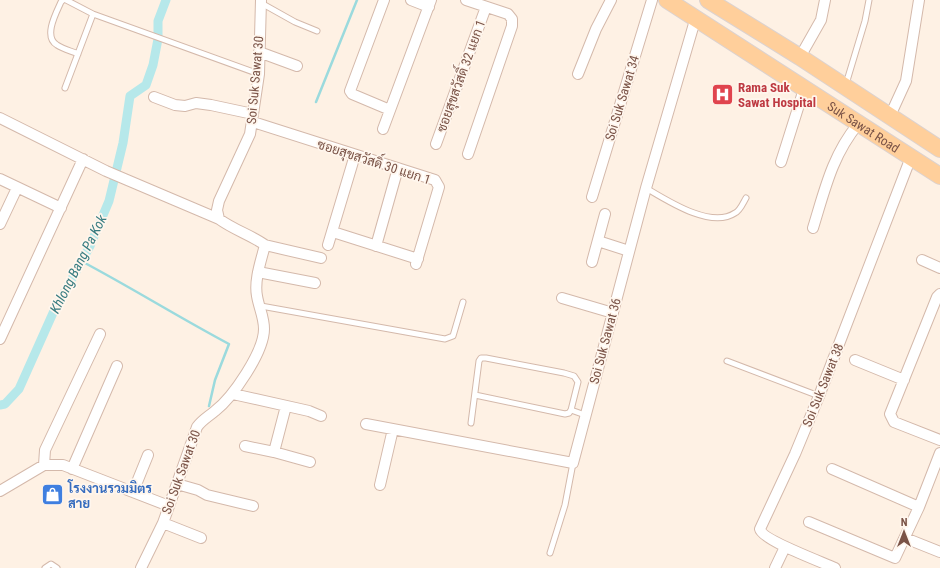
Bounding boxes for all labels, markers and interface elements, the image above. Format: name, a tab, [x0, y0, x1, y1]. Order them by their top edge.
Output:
street label: ซอยสุขสวัสดิ์ 32 แยก 1	[429, 16, 490, 135]
street label: Soi Suk Sawat 30	[244, 35, 266, 125]
street label: Soi Suk Sawat 34	[602, 53, 642, 142]
place label: Rama Suk Sawat Hospital	[738, 80, 816, 110]
hospital icon: Rama Suk Sawat Hospital	[709, 81, 735, 107]
street label: Suk Sawat Road	[825, 98, 902, 155]
street label: ซอยสุขสวัสดิ์ 30 แยก 1	[315, 131, 434, 189]
water label: Khlong Bang Pa Kok	[46, 211, 110, 316]
street label: Soi Suk Sawat 36	[586, 296, 624, 386]
street label: Soi Suk Sawat 38	[799, 341, 847, 429]
street label: Soi Suk Sawat 30	[159, 428, 203, 516]
place label: โรงงานรวมมิตร สาย	[67, 479, 152, 511]
shop icon: โรงงานรวมมิตร สาย	[40, 482, 66, 508]
north arrow	[884, 512, 924, 552]
text: N	[901, 516, 908, 529]

